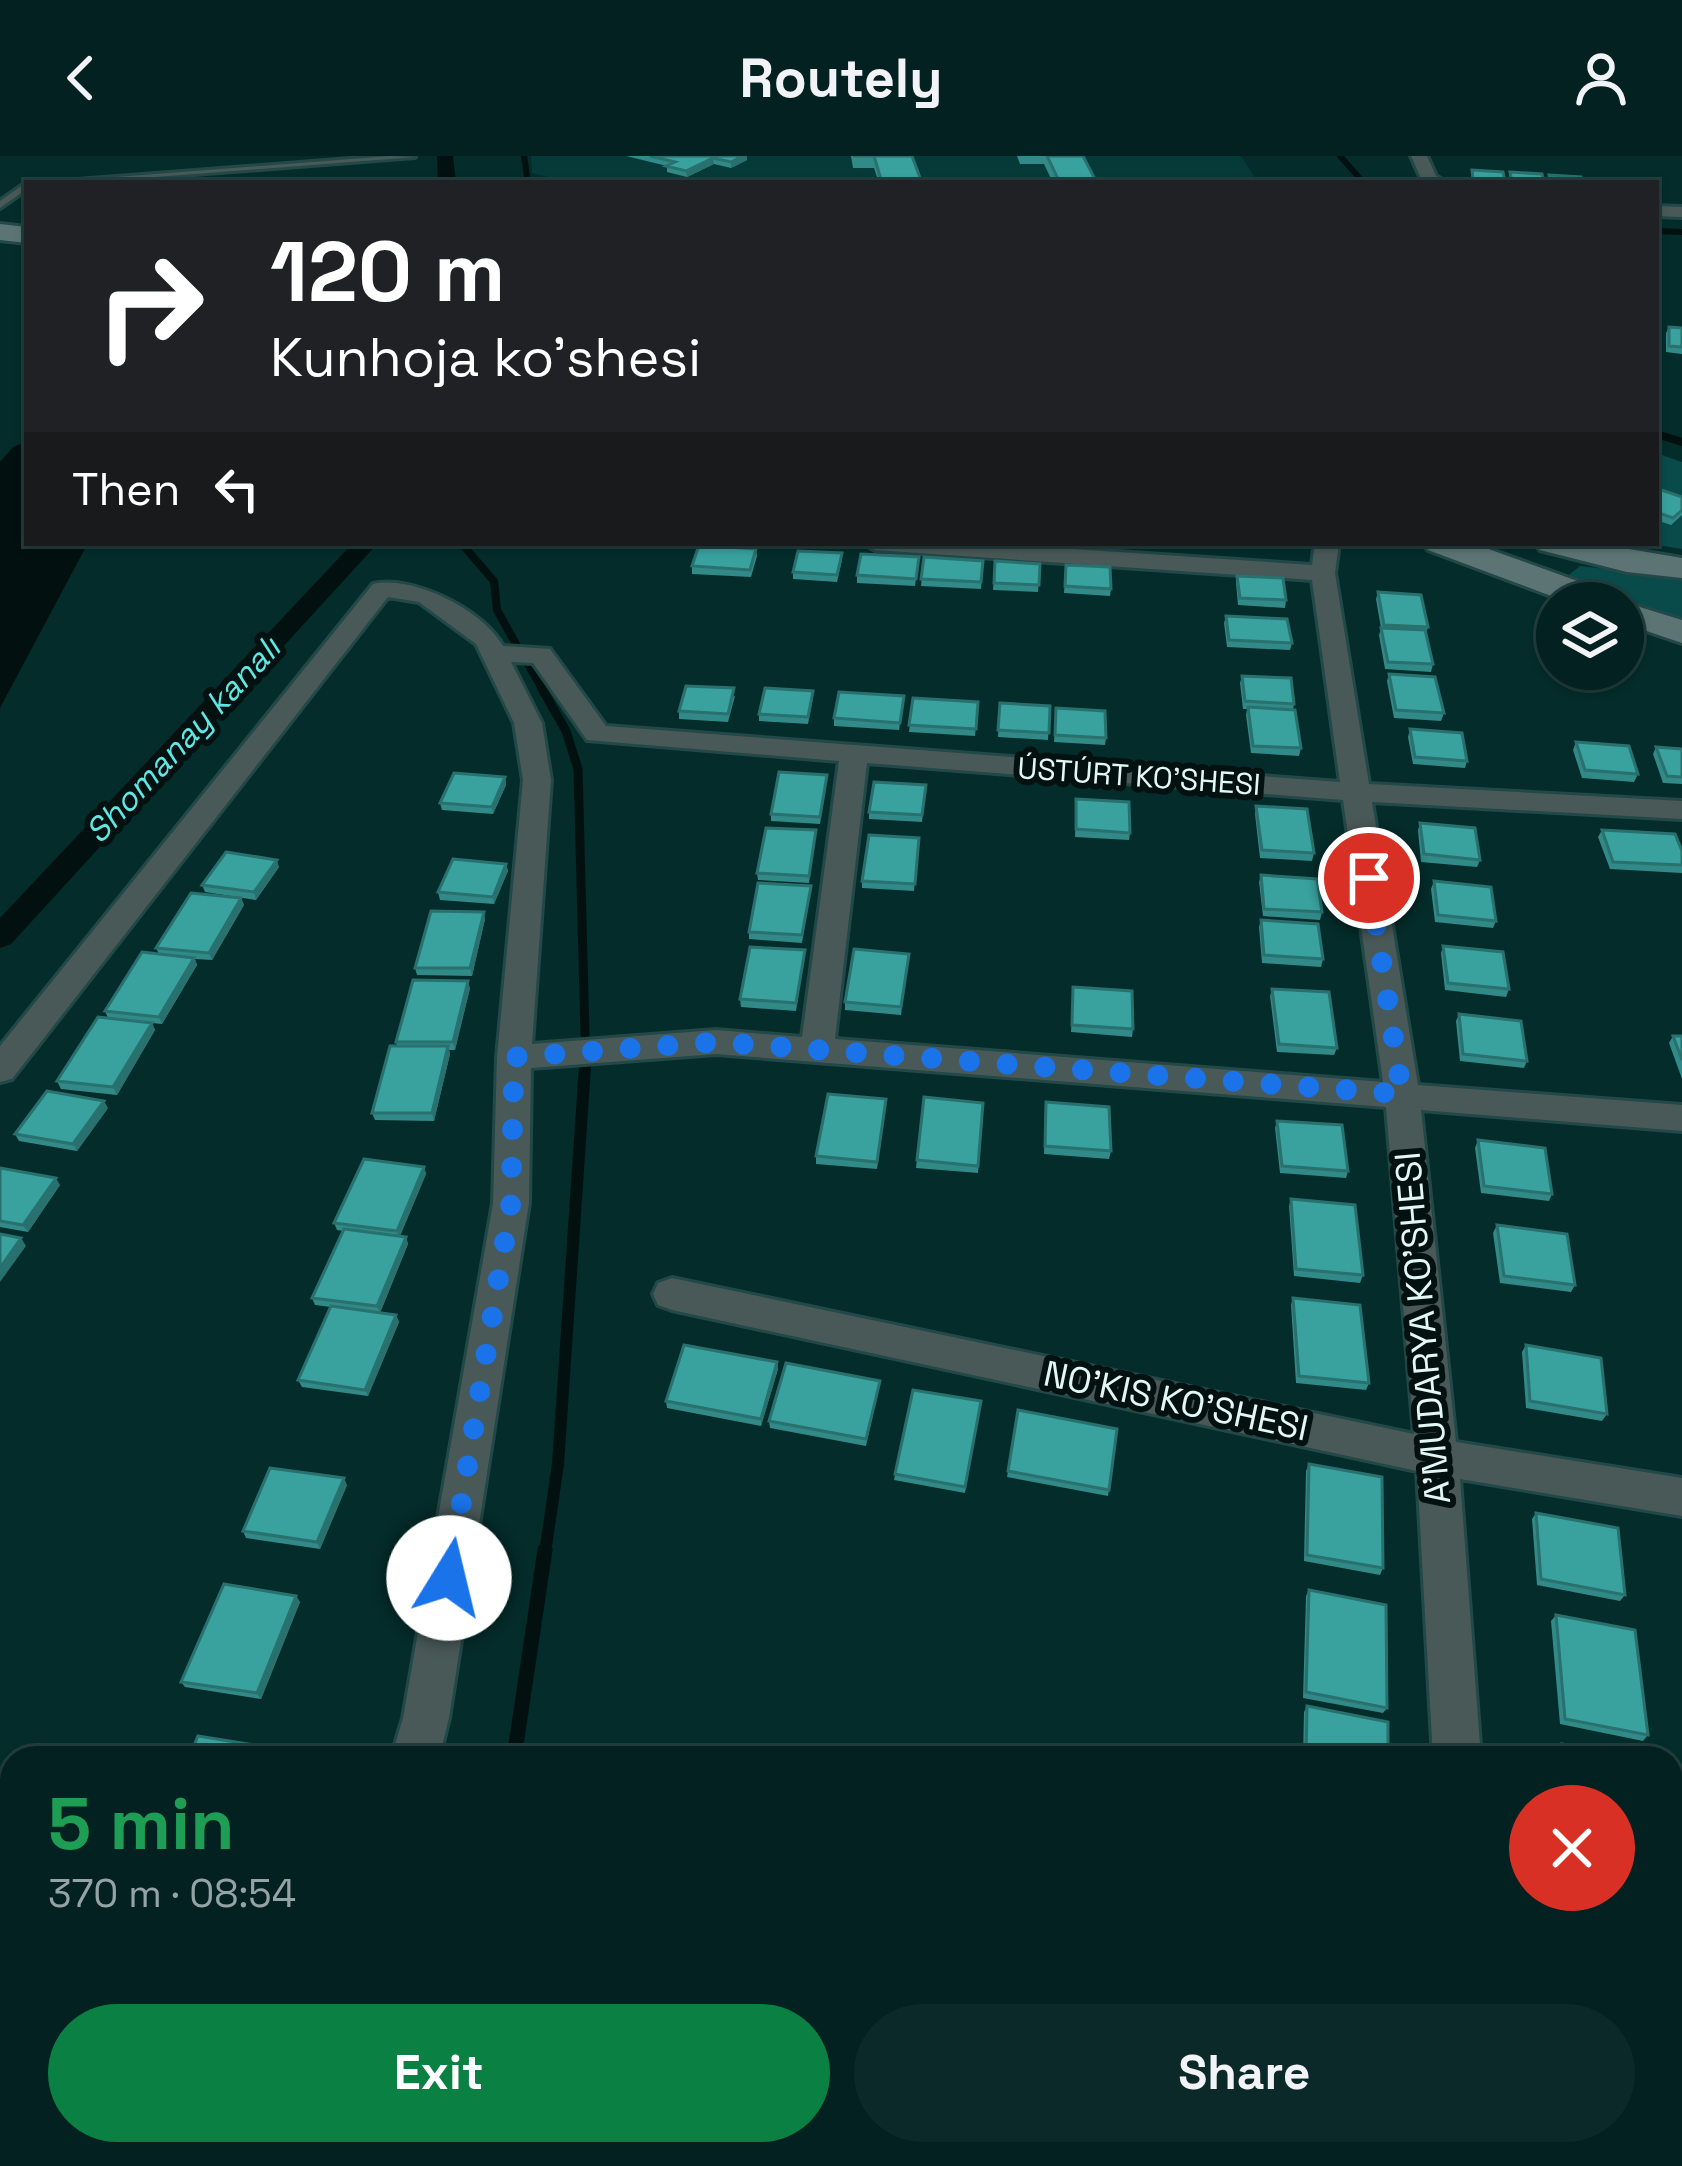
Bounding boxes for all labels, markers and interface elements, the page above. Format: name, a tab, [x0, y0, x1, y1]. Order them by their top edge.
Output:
text: Routely	[740, 44, 942, 113]
icon: back	[48, 45, 114, 111]
icon: person	[1568, 45, 1634, 111]
text: 120 m	[270, 218, 505, 326]
icon: right	[72, 228, 228, 384]
text: Kunhoja ko'shesi	[270, 323, 701, 392]
icon: left	[204, 456, 270, 522]
text: Then	[72, 461, 180, 518]
map controls	[1536, 582, 1644, 690]
button: layers	[1536, 582, 1644, 690]
water label: Shomanay kanalı	[76, 626, 291, 852]
street label: ÚSTÚRT KO'SHESI	[1016, 748, 1262, 804]
pin	[1318, 827, 1420, 929]
icon: arrive	[1336, 845, 1402, 911]
street label: A'MUDARYA KO'SHESI	[1385, 1150, 1461, 1506]
street label: NO'KIS KO'SHESI	[1040, 1351, 1312, 1451]
position arrow	[386, 1515, 512, 1641]
text: 5 min	[48, 1778, 234, 1870]
button: close	[1509, 1785, 1635, 1911]
text: 370 m · 08:54	[48, 1869, 296, 1918]
button: Exit	[48, 2004, 830, 2142]
button: Share	[854, 2004, 1635, 2142]

